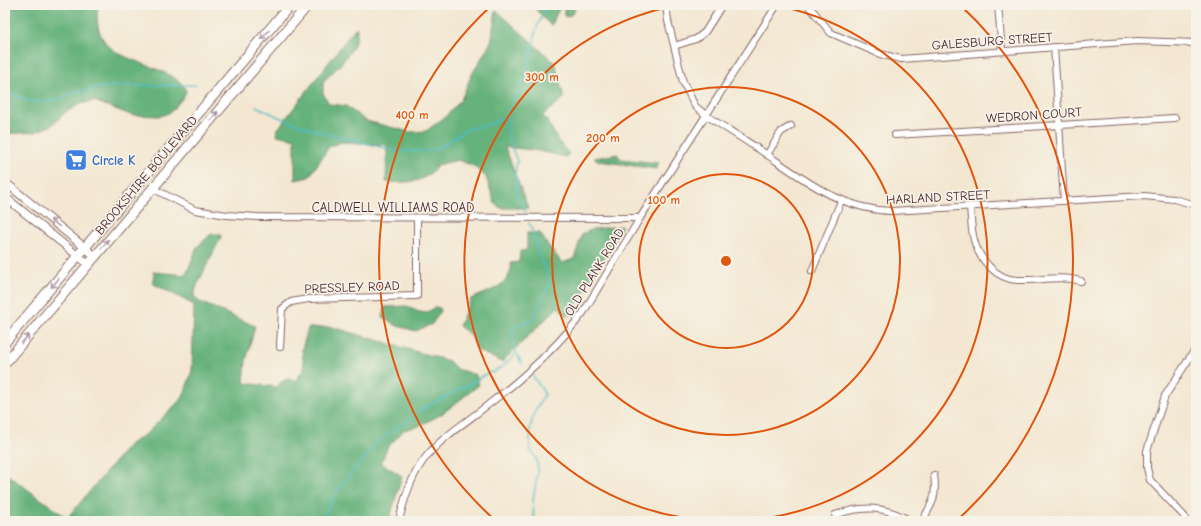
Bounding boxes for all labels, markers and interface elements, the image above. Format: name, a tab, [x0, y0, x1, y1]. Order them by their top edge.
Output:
street label: GALESBURG STREET	[931, 29, 1053, 53]
one-way arrow	[261, 30, 270, 40]
text: 300 m	[525, 70, 559, 84]
street label: WEDRON COURT	[986, 104, 1083, 126]
text: 400 m	[395, 108, 429, 122]
one-way arrow	[210, 110, 219, 121]
street label: BROOKSHIRE BOULEVARD	[92, 112, 200, 238]
text: 200 m	[586, 131, 620, 145]
supermarket icon: Circle K	[63, 147, 89, 173]
place label: Circle K	[92, 153, 136, 168]
street label: HARLAND STREET	[886, 187, 991, 207]
text: 100 m	[648, 193, 680, 207]
street label: CALDWELL WILLIAMS ROAD	[312, 200, 474, 215]
one-way arrow	[49, 218, 60, 227]
street label: OLD PLANK ROAD	[561, 225, 627, 319]
one-way arrow	[100, 239, 109, 250]
centre of rings	[719, 254, 733, 268]
one-way arrow	[50, 278, 59, 289]
street label: PRESSLEY ROAD	[304, 278, 400, 296]
one-way arrow	[20, 334, 29, 344]

